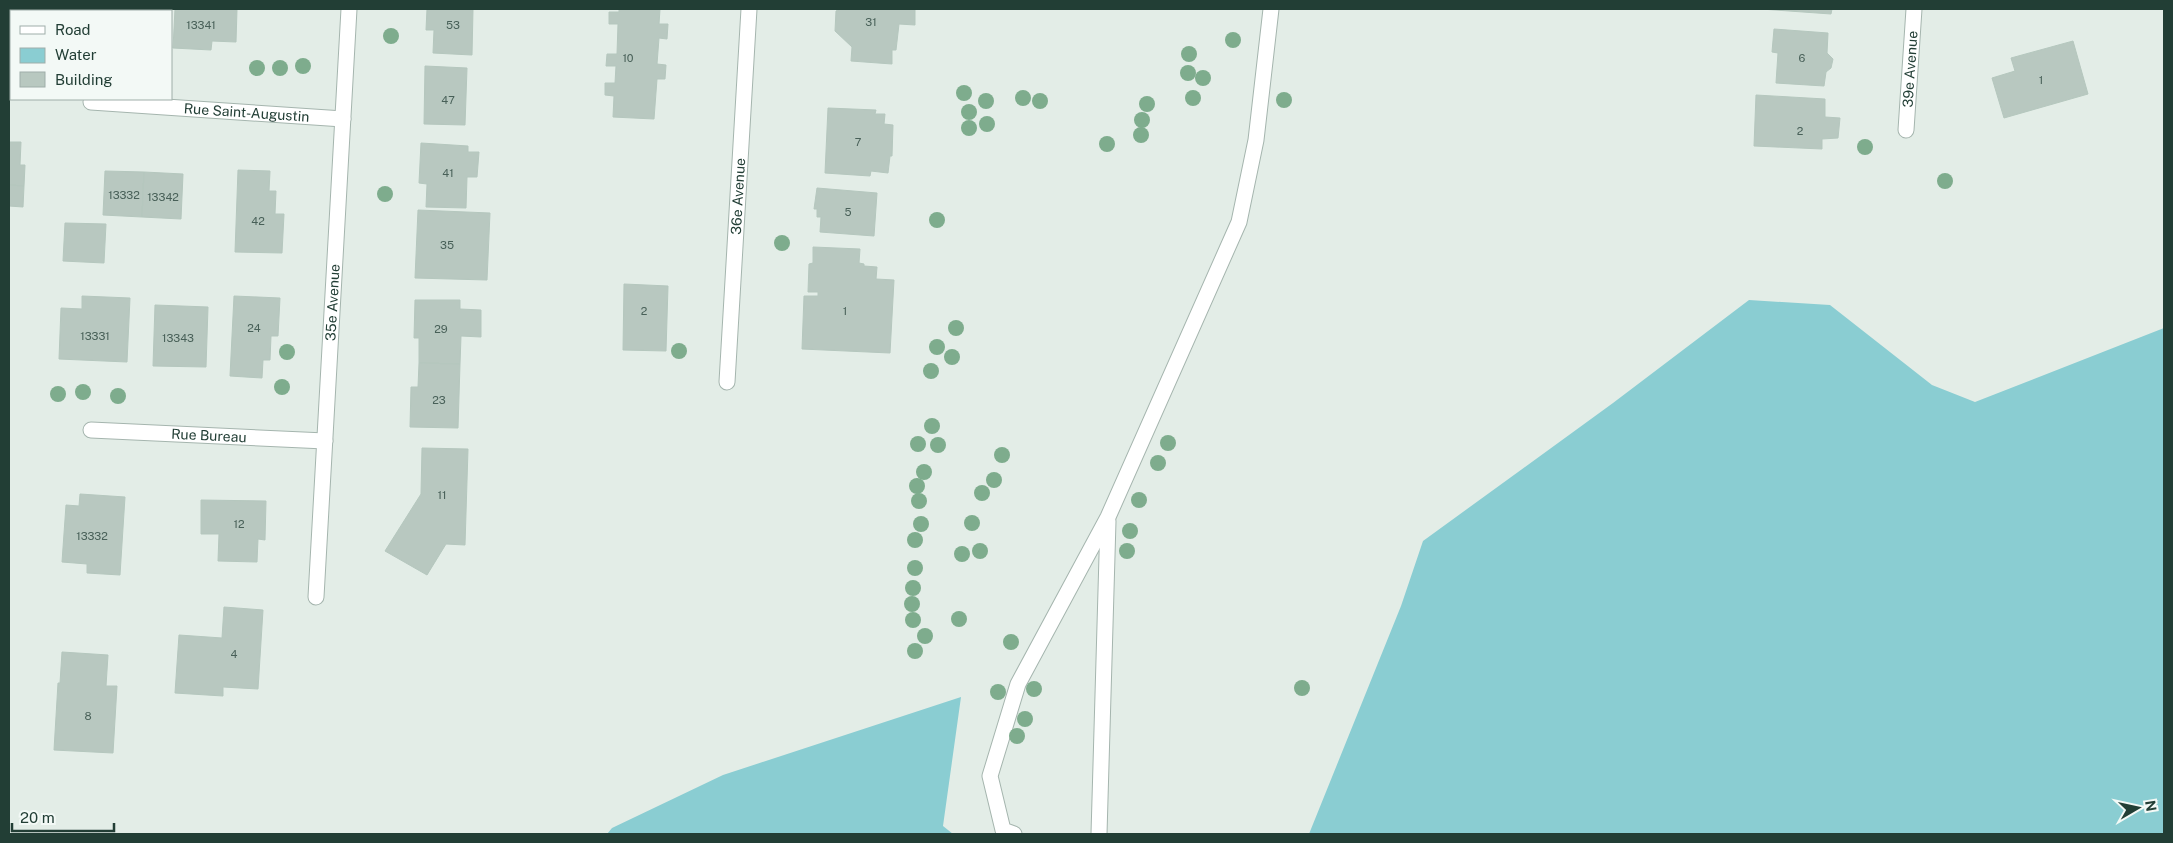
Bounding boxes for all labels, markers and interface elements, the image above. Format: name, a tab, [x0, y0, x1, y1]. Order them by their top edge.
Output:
legend	[10, 10, 172, 100]
house number: 31	[865, 16, 877, 28]
house number: 13341	[186, 19, 216, 31]
house number: 53	[446, 19, 460, 31]
text: Road	[55, 21, 91, 38]
street label: 39e Avenue	[1900, 30, 1921, 108]
text: Water	[55, 46, 97, 63]
house number: 10	[622, 52, 634, 64]
house number: 6	[1799, 52, 1806, 64]
text: Building	[55, 71, 113, 88]
house number: 1	[2039, 74, 2043, 86]
house number: 47	[441, 94, 455, 106]
street label: Rue Saint-Augustin	[183, 100, 310, 125]
house number: 2	[1797, 125, 1804, 137]
house number: 7	[855, 136, 862, 148]
street label: 36e Avenue	[728, 157, 748, 235]
house number: 41	[442, 167, 454, 179]
house number: 13332	[108, 189, 140, 201]
house number: 13342	[147, 191, 179, 203]
house number: 5	[844, 206, 852, 218]
house number: 42	[251, 215, 265, 227]
house number: 35	[440, 239, 454, 251]
street label: 35e Avenue	[322, 263, 343, 341]
house number: 2	[641, 305, 648, 317]
house number: 1	[843, 305, 847, 317]
house number: 24	[247, 322, 261, 334]
house number: 29	[434, 323, 448, 335]
house number: 13331	[80, 330, 110, 342]
house number: 13343	[162, 332, 194, 344]
house number: 23	[432, 394, 446, 406]
street label: Rue Bureau	[171, 426, 247, 445]
house number: 11	[438, 489, 446, 501]
house number: 12	[233, 518, 245, 530]
house number: 13332	[76, 530, 108, 542]
house number: 4	[231, 648, 238, 660]
house number: 8	[84, 710, 92, 722]
north arrow	[2113, 783, 2163, 833]
text: N	[2142, 799, 2160, 813]
scale bar	[12, 800, 115, 832]
text: 20 m	[20, 809, 55, 826]

